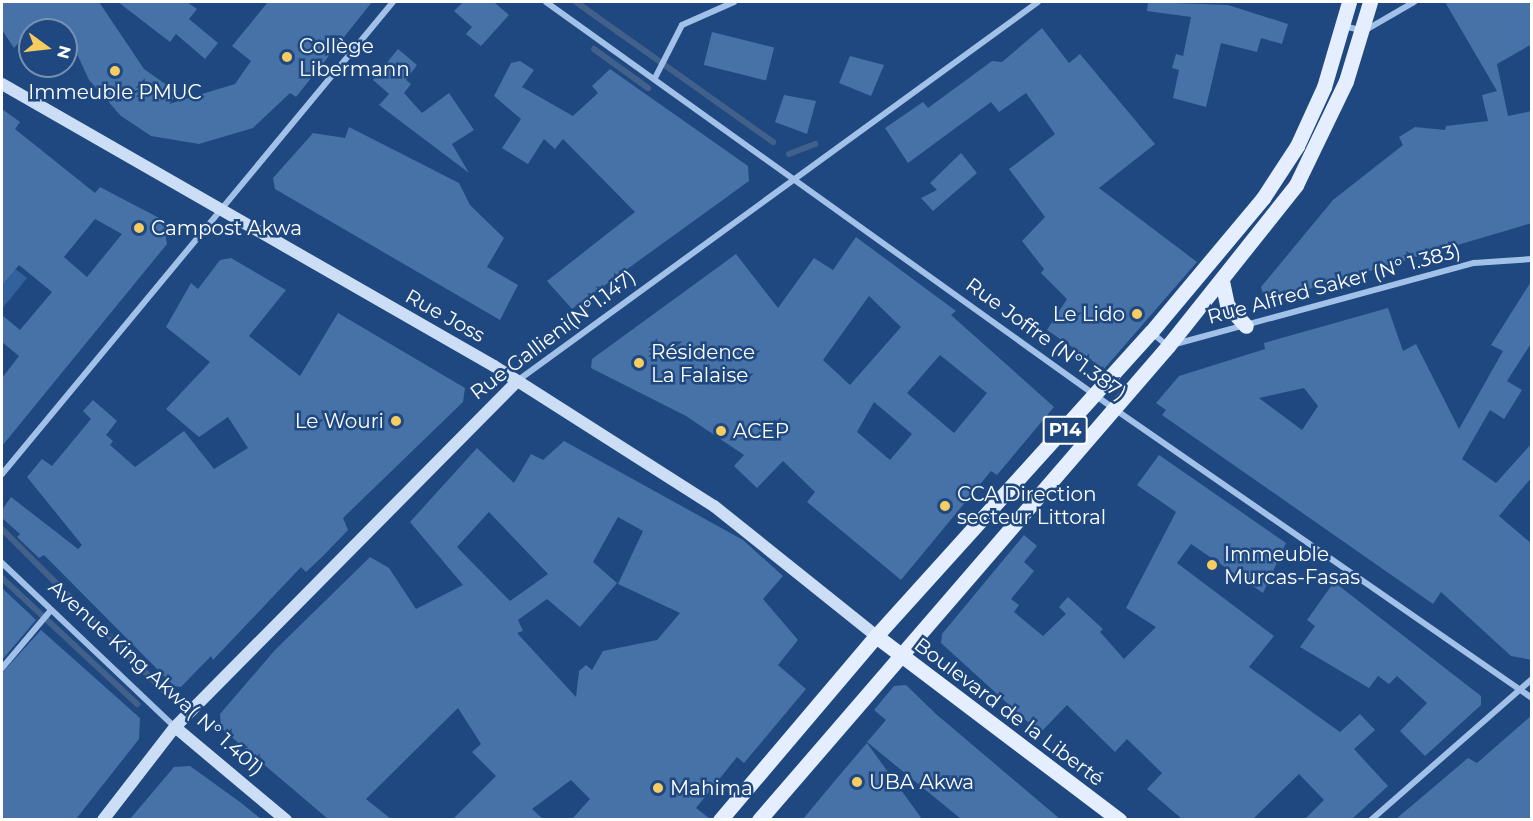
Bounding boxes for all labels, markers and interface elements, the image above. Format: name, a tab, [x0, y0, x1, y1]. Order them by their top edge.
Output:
north arrow	[18, 18, 78, 78]
place label: Collège Libermann	[299, 34, 410, 81]
text: N	[53, 44, 75, 61]
marker: Collège Libermann	[280, 50, 294, 64]
marker: Immeuble PMUC	[108, 64, 122, 78]
place label: Immeuble PMUC	[28, 80, 202, 104]
place label: Campost Akwa	[151, 216, 302, 240]
marker: Campost Akwa	[132, 221, 146, 235]
street label: Rue Alfred Saker (N° 1.383)	[1205, 239, 1463, 329]
street label: Rue Gallieni(N°1.147)	[466, 265, 640, 405]
street label: Rue Joffre (N°1.387)	[961, 273, 1131, 405]
street label: Rue Joss	[401, 284, 489, 348]
place label: Le Lido	[1053, 302, 1125, 326]
marker: Le Lido	[1130, 307, 1144, 321]
place label: Résidence La Falaise	[651, 340, 755, 387]
marker: Résidence La Falaise	[632, 356, 646, 370]
place label: Le Wouri	[295, 409, 384, 433]
marker: Le Wouri	[389, 414, 403, 428]
road number: P14	[1042, 415, 1088, 445]
place label: ACEP	[733, 419, 789, 443]
marker: ACEP	[714, 424, 728, 438]
place label: CCA Direction secteur Littoral	[957, 482, 1106, 529]
marker: CCA Direction secteur Littoral	[938, 499, 952, 513]
place label: Immeuble Murcas-Fasas	[1224, 542, 1360, 589]
marker: Immeuble Murcas-Fasas	[1205, 558, 1219, 572]
street label: Avenue King Akwa( N° 1.401)	[44, 575, 268, 781]
street label: Boulevard de la Liberté	[909, 633, 1109, 791]
place label: UBA Akwa	[869, 770, 974, 794]
marker: UBA Akwa	[850, 775, 864, 789]
place label: Mahima	[670, 776, 753, 800]
marker: Mahima	[651, 781, 665, 795]

